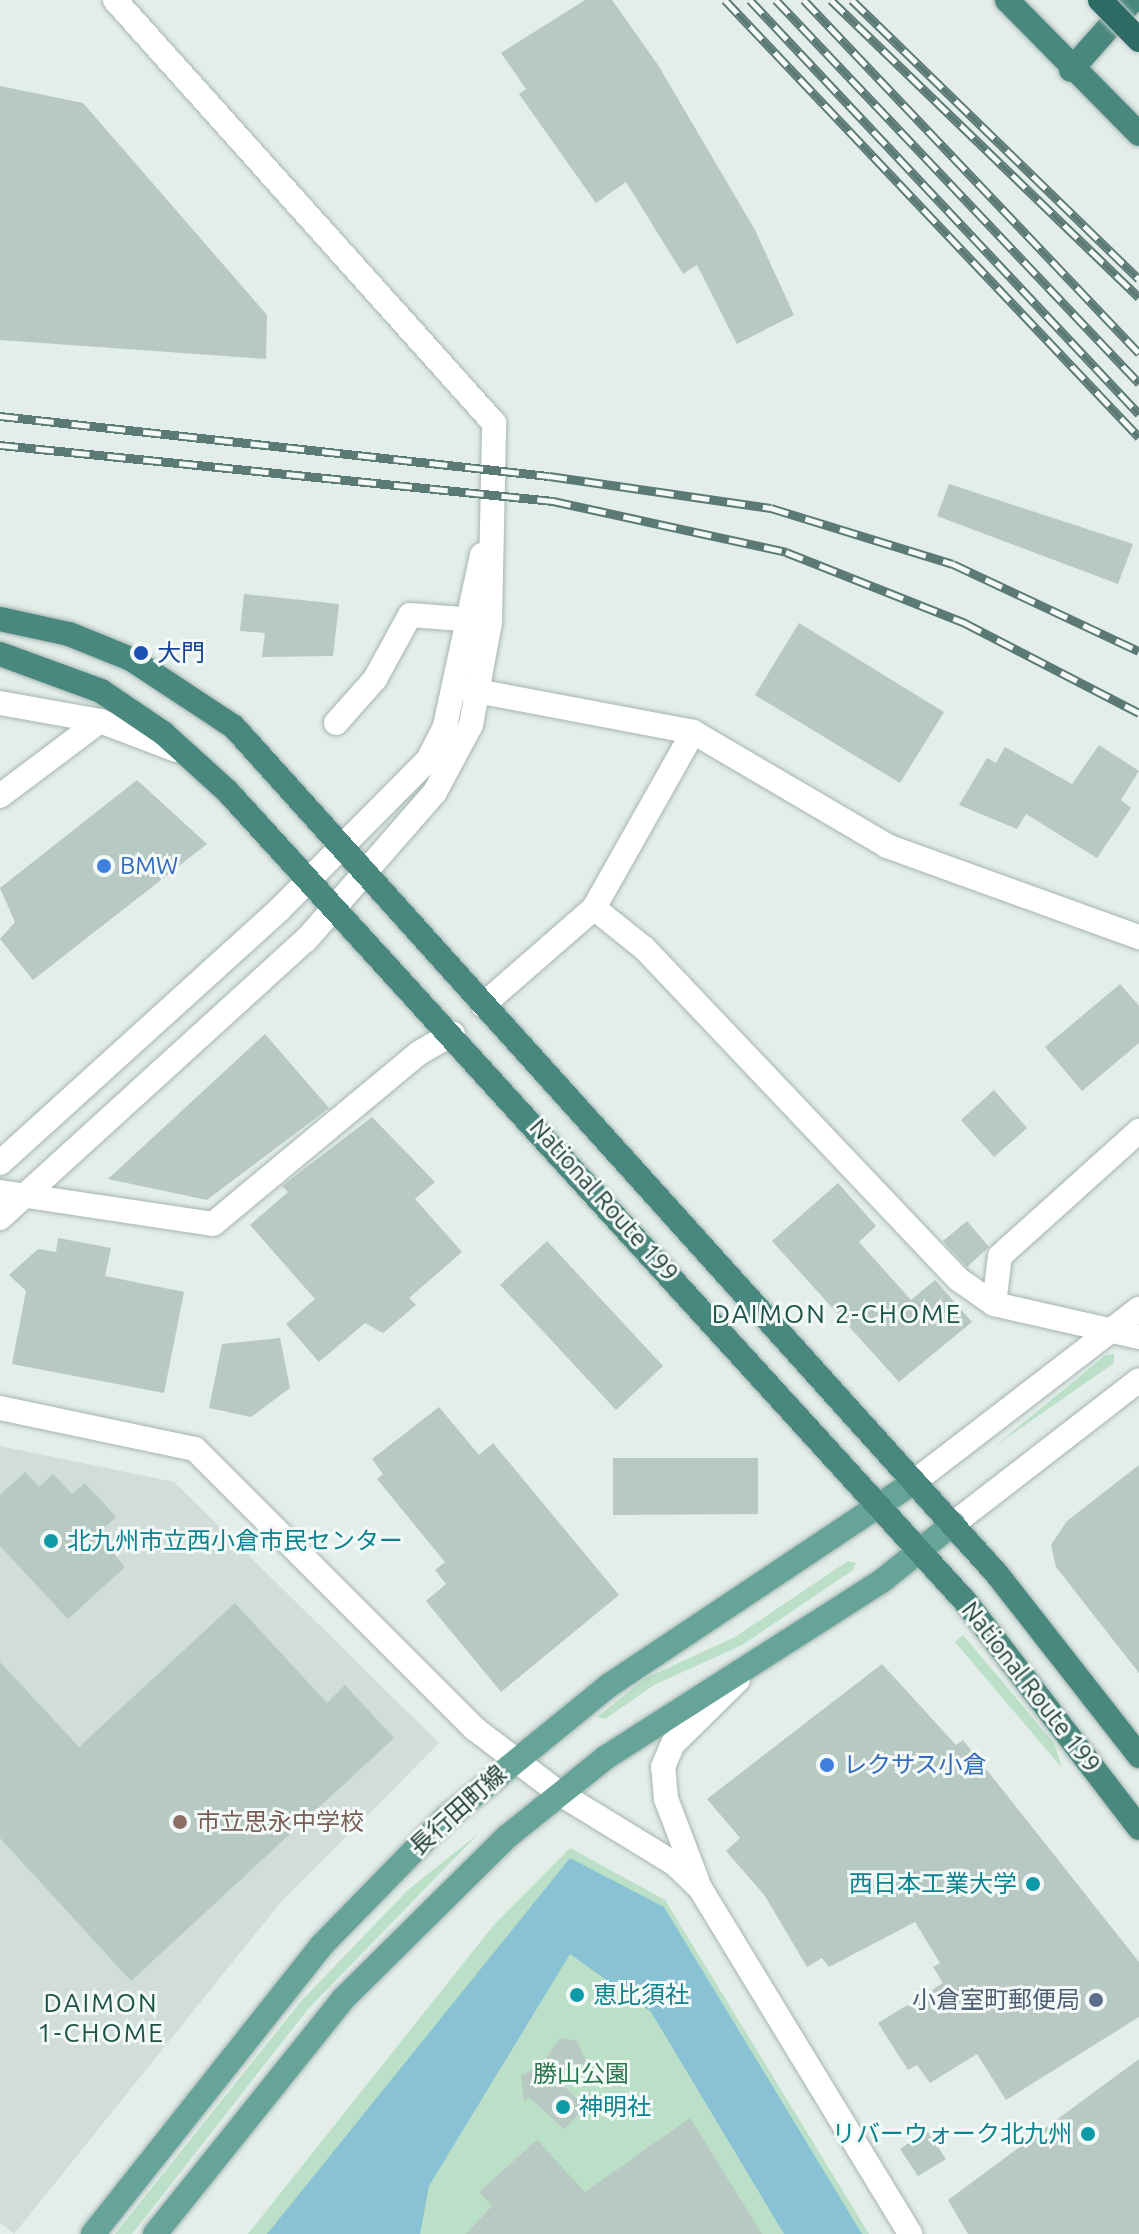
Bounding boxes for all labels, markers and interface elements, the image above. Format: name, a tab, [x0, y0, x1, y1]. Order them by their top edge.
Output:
place label: 大門	[157, 639, 205, 667]
marker: 大門	[132, 644, 150, 662]
place label: BMW	[120, 852, 178, 880]
marker: BMW	[95, 857, 113, 875]
street label: National Route 199	[524, 1113, 684, 1287]
district label: DAIMON 2-CHOME	[712, 1298, 962, 1330]
place label: 北九州市立西小倉市民センター	[67, 1527, 403, 1555]
marker: 北九州市立西小倉市民センター	[42, 1532, 60, 1550]
street label: National Route 199	[956, 1596, 1106, 1778]
place label: レクサス小倉	[843, 1751, 987, 1779]
marker: レクサス小倉	[818, 1756, 836, 1774]
street label: 長行田町線	[404, 1759, 512, 1861]
place label: 市立思永中学校	[196, 1808, 364, 1836]
marker: 市立思永中学校	[171, 1813, 189, 1831]
place label: 西日本工業大学	[849, 1870, 1017, 1898]
marker: 西日本工業大学	[1024, 1875, 1042, 1893]
place label: 恵比須社	[593, 1981, 689, 2009]
marker: 恵比須社	[568, 1986, 586, 2004]
place label: 小倉室町郵便局	[912, 1986, 1080, 2014]
district label: DAIMON 1-CHOME	[37, 1987, 165, 2048]
marker: 小倉室町郵便局	[1087, 1991, 1105, 2009]
park label: 勝山公園	[533, 2060, 629, 2088]
place label: 神明社	[579, 2093, 651, 2121]
marker: 神明社	[554, 2098, 572, 2116]
place label: リバーウォーク北九州	[832, 2120, 1072, 2148]
marker: リバーウォーク北九州	[1079, 2125, 1097, 2143]

